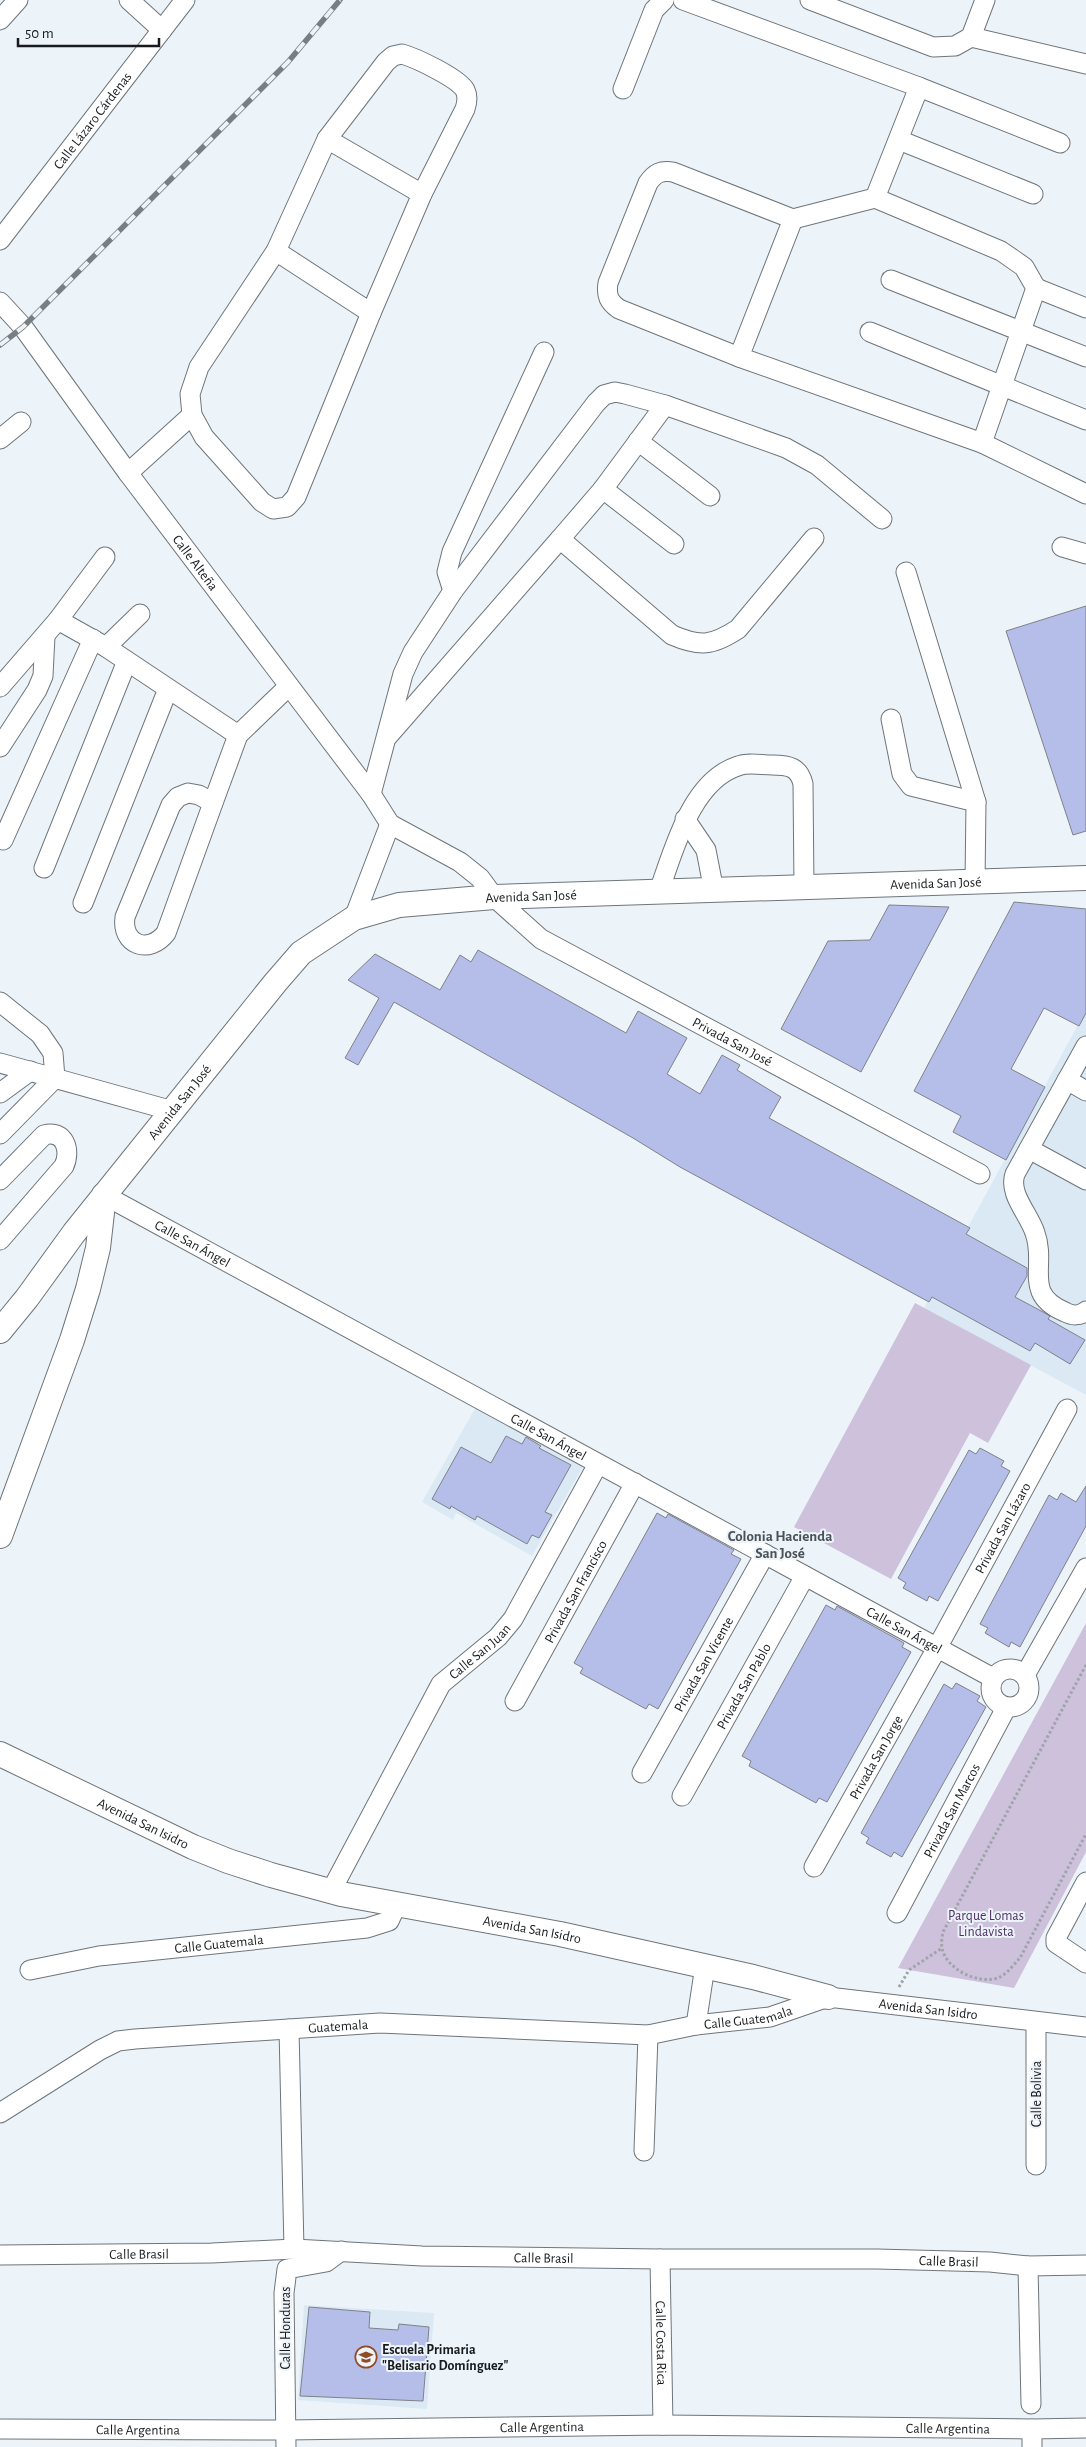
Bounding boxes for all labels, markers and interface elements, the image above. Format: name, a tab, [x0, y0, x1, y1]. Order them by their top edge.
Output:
scale bar	[18, 15, 159, 47]
text: 50 m	[25, 26, 54, 41]
street label: Calle Lázaro Cárdenas	[51, 70, 135, 172]
street label: Calle Alteña	[170, 533, 221, 594]
street label: Avenida San José	[890, 875, 982, 892]
street label: Avenida San José	[485, 888, 577, 906]
street label: Privada San José	[690, 1015, 774, 1069]
street label: Avenida San José	[146, 1063, 214, 1143]
street label: Calle San Ángel	[152, 1218, 232, 1270]
street label: Calle San Ángel	[508, 1411, 588, 1464]
street label: Privada San Lázaro	[973, 1480, 1034, 1576]
district label: Colonia Hacienda San José	[728, 1529, 832, 1561]
street label: Privada San Francisco	[542, 1538, 610, 1646]
street label: Calle San Ángel	[864, 1605, 944, 1657]
street label: Privada San Vicente	[672, 1615, 736, 1714]
street label: Calle San Juan	[447, 1622, 514, 1682]
street label: Privada San Pablo	[715, 1641, 774, 1732]
street label: Privada San Jorge	[847, 1713, 906, 1802]
street label: Privada San Marcos	[922, 1762, 983, 1861]
street label: Avenida San Isidro	[95, 1796, 191, 1852]
park label: Parque Lomas Lindavista	[948, 1909, 1024, 1939]
street label: Avenida San Isidro	[482, 1914, 582, 1947]
street label: Calle Guatemala	[174, 1933, 265, 1956]
street label: Avenida San Isidro	[878, 1997, 979, 2022]
street label: Calle Guatemala	[703, 2004, 795, 2032]
street label: Guatemala	[308, 2018, 369, 2036]
street label: Calle Bolivia	[1030, 2060, 1044, 2127]
street label: Calle Brasil	[109, 2247, 169, 2262]
street label: Calle Brasil	[514, 2251, 574, 2266]
street label: Calle Brasil	[919, 2254, 979, 2270]
street label: Calle Honduras	[279, 2287, 293, 2369]
street label: Calle Costa Rica	[653, 2301, 668, 2386]
place label: Escuela Primaria "Belisario Domínguez"	[382, 2343, 509, 2373]
school or university icon: Escuela Primaria "Belisario Domínguez"	[354, 2345, 378, 2369]
street label: Calle Argentina	[500, 2420, 585, 2435]
street label: Calle Argentina	[906, 2422, 991, 2437]
street label: Calle Argentina	[96, 2423, 181, 2438]

